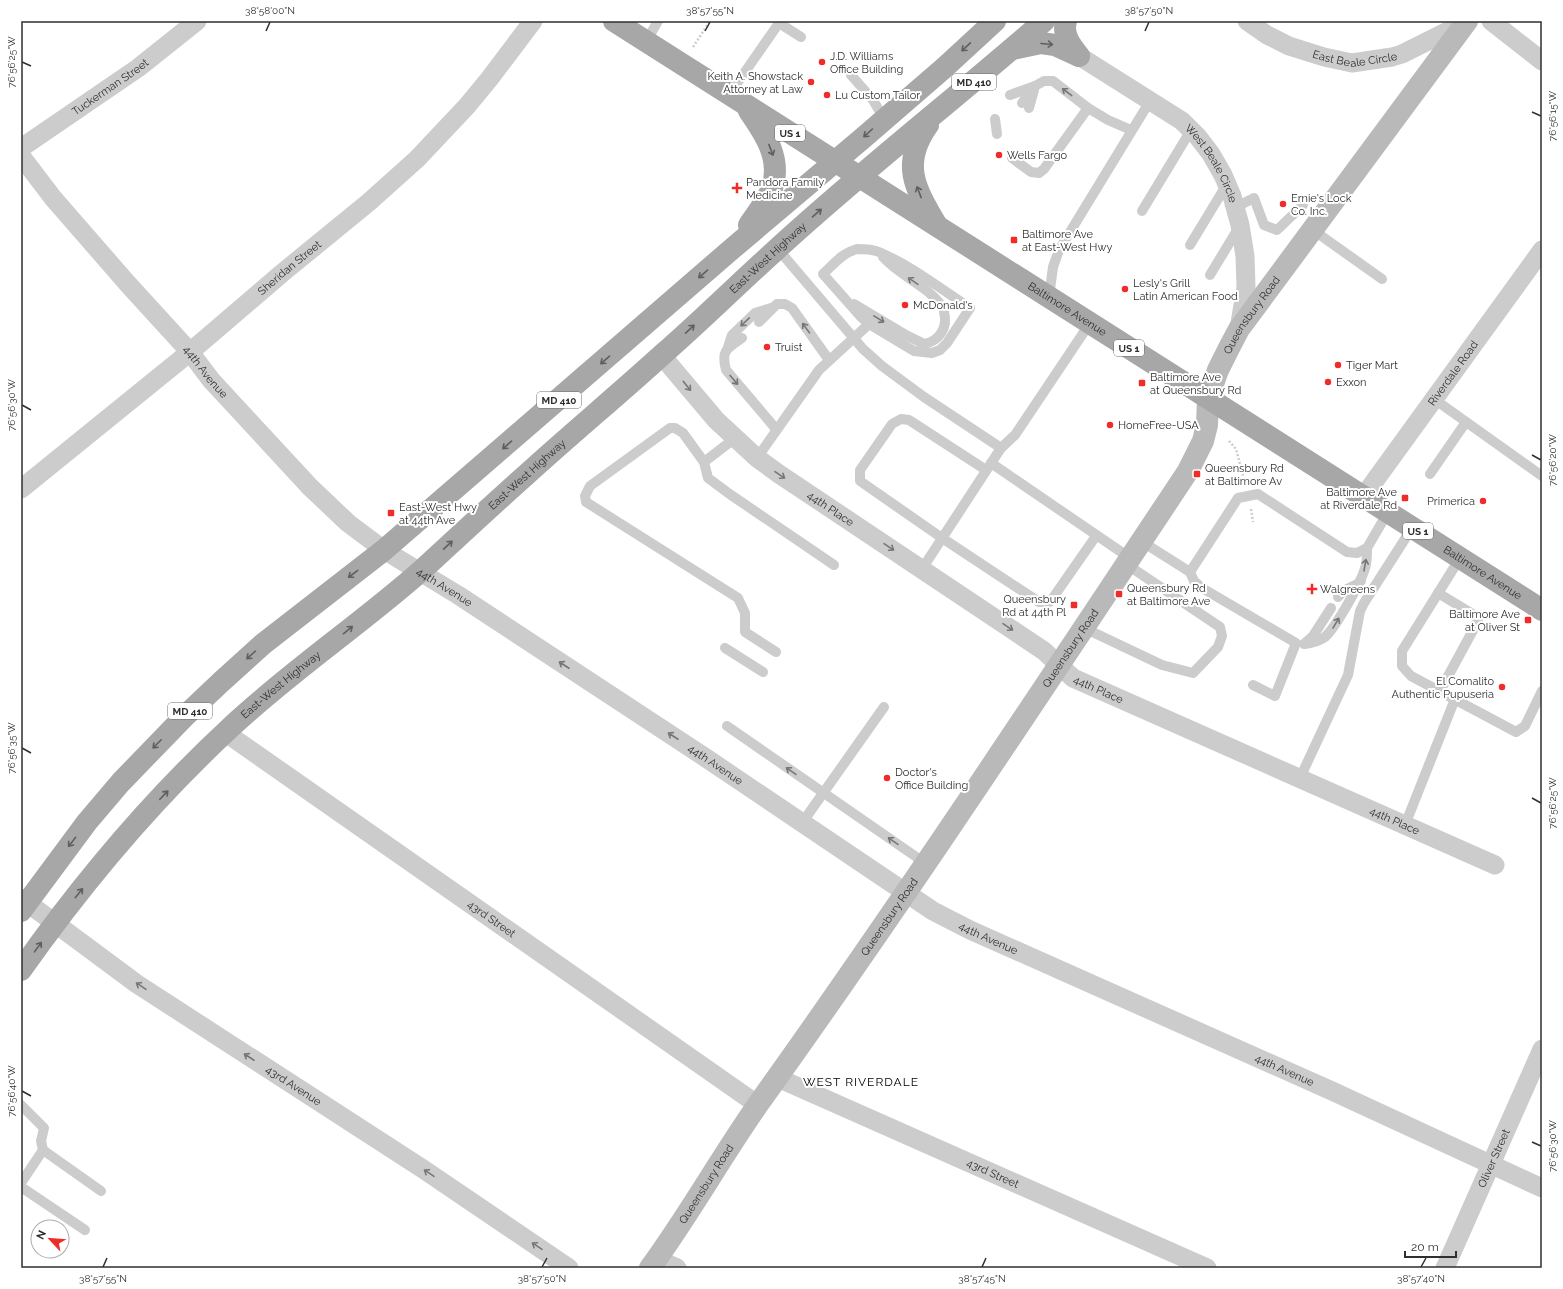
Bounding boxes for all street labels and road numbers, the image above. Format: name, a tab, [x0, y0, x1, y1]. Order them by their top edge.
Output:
street label: East Beale Circle	[1311, 47, 1399, 70]
street label: Tuckerman Street	[69, 56, 151, 118]
road number: MD 410	[952, 74, 996, 90]
street label: West Beale Circle	[1182, 121, 1240, 204]
road number: US 1	[775, 125, 805, 141]
street label: East-West Highway	[727, 219, 809, 296]
street label: Sheridan Street	[255, 237, 324, 298]
street label: Queensbury Road	[1221, 273, 1283, 356]
street label: Baltimore Avenue	[1026, 279, 1109, 339]
street label: Riverdale Road	[1425, 338, 1481, 408]
road number: US 1	[1114, 340, 1144, 356]
street label: 44th Avenue	[181, 343, 231, 401]
road number: MD 410	[537, 392, 581, 408]
street label: East-West Highway	[486, 436, 568, 512]
street label: 44th Place	[805, 488, 857, 529]
road number: US 1	[1403, 523, 1433, 539]
street label: Baltimore Avenue	[1441, 543, 1525, 602]
street label: 44th Avenue	[414, 565, 475, 609]
street label: Queensbury Road	[1039, 606, 1101, 690]
street label: East-West Highway	[238, 648, 323, 721]
street label: 44th Place	[1071, 673, 1126, 706]
road number: MD 410	[168, 703, 212, 719]
street label: 44th Avenue	[686, 742, 746, 788]
street label: 44th Place	[1368, 804, 1422, 837]
street label: Queensbury Road	[858, 875, 921, 958]
street label: 43rd Street	[465, 897, 518, 940]
street label: 44th Avenue	[957, 919, 1021, 957]
street label: 44th Avenue	[1253, 1051, 1317, 1089]
street label: 43rd Avenue	[263, 1063, 324, 1108]
street label: Oliver Street	[1475, 1127, 1512, 1190]
street label: Queensbury Road	[676, 1142, 736, 1226]
street label: 43rd Street	[965, 1156, 1021, 1191]

